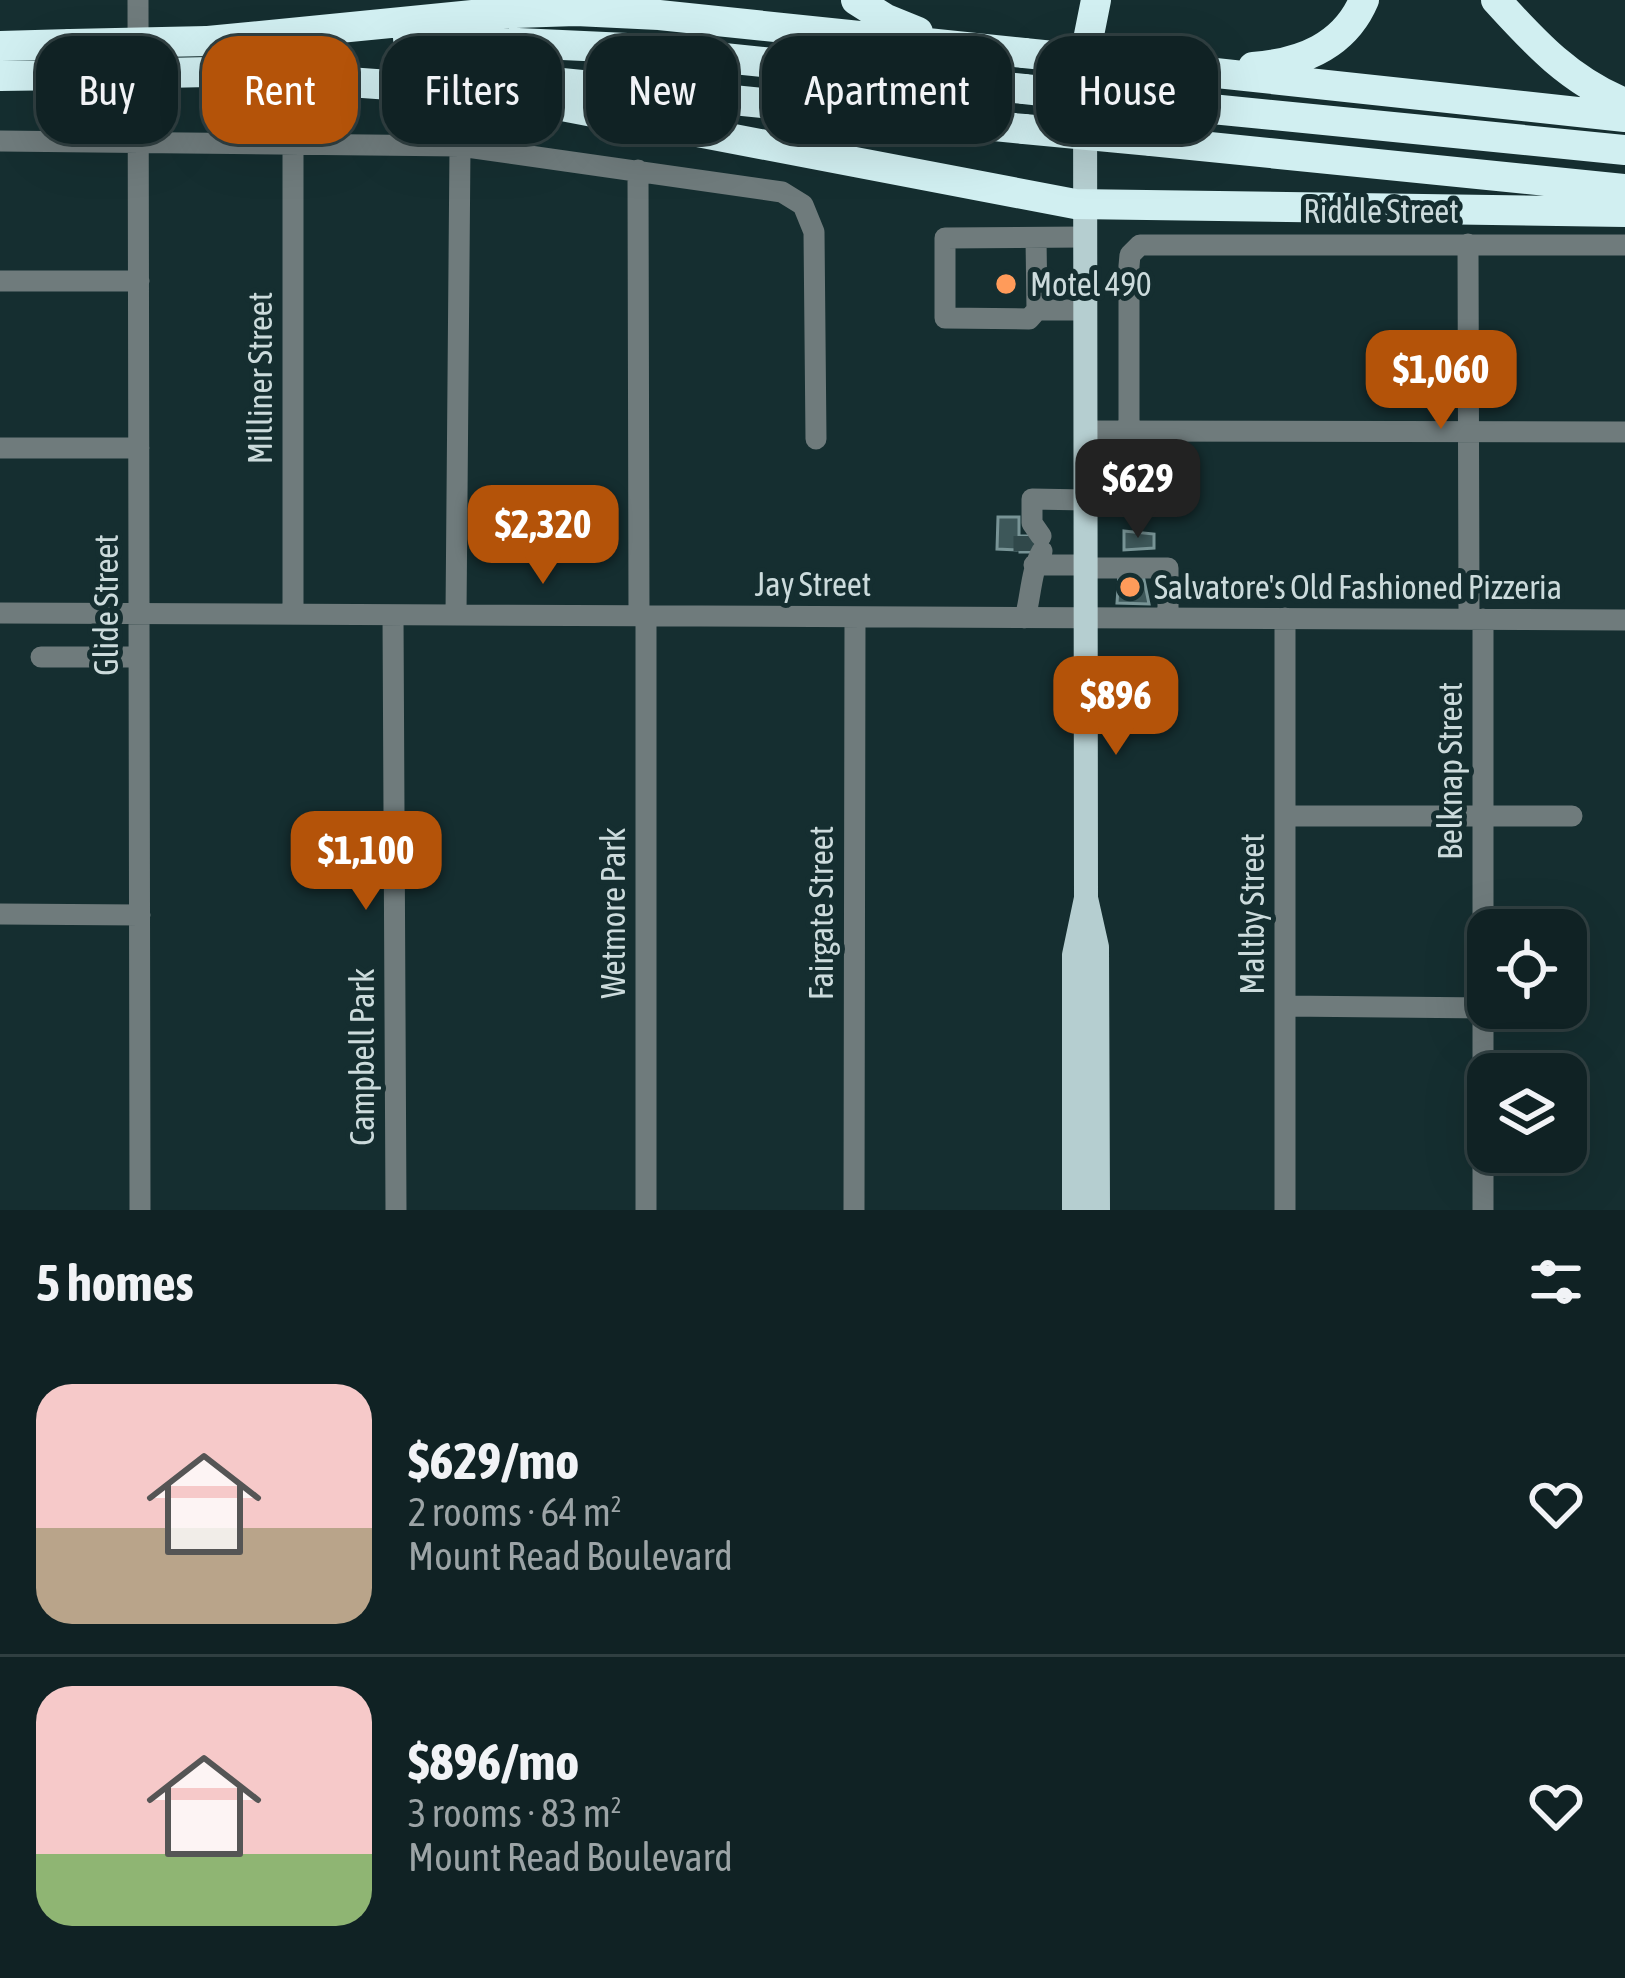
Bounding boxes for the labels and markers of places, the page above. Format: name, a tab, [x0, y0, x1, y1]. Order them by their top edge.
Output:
place label: Motel 490	[1030, 265, 1152, 303]
marker: Motel 490	[993, 271, 1019, 297]
pin: $1,060	[1343, 330, 1539, 432]
pin: $629	[1067, 439, 1209, 541]
pin: $2,320	[445, 485, 641, 587]
place label: Salvatore's Old Fashioned Pizzeria	[1154, 568, 1562, 606]
marker: Salvatore's Old Fashioned Pizzeria	[1117, 574, 1143, 600]
pin: $896	[1045, 656, 1187, 758]
pin: $1,100	[268, 811, 464, 913]

